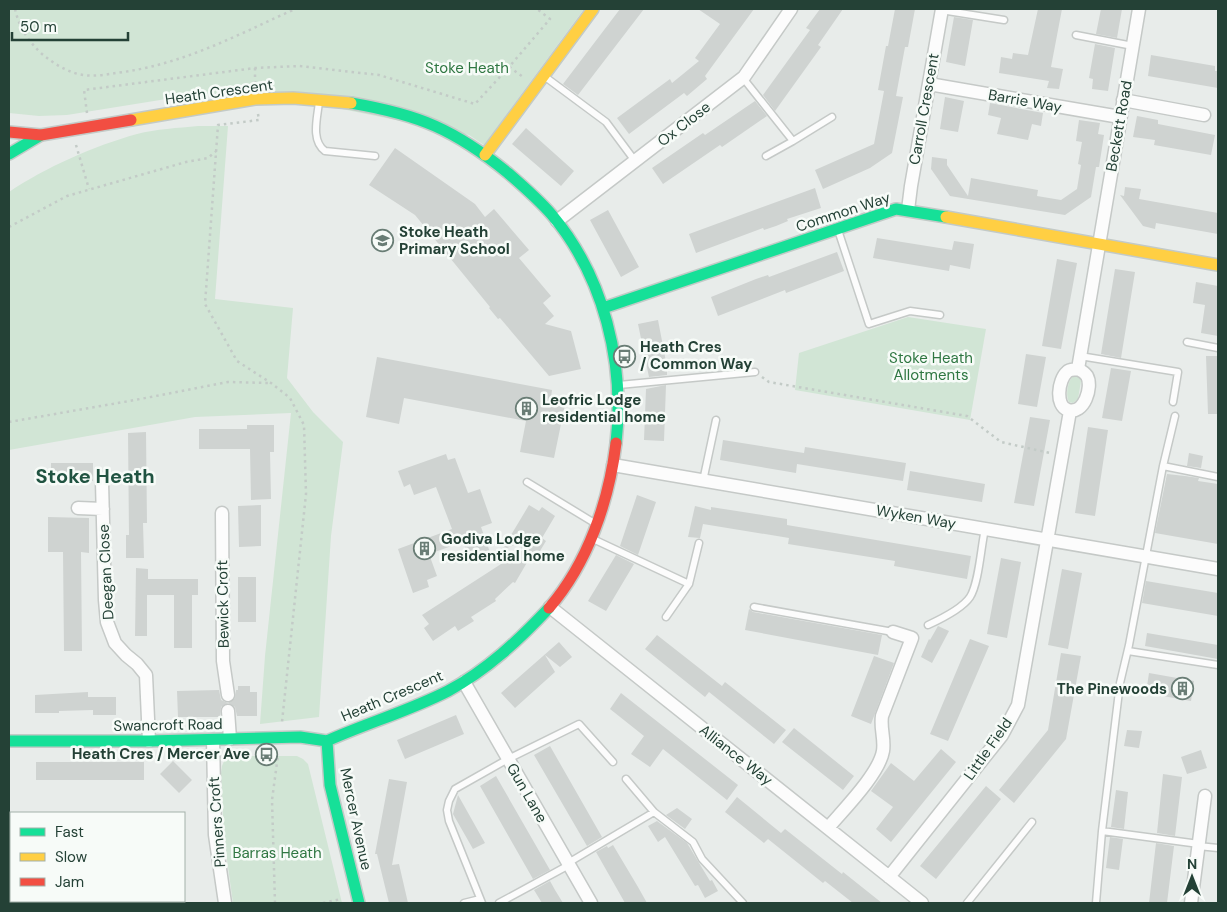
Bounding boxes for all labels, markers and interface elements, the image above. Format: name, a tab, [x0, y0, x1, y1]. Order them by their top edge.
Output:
scale bar	[12, 10, 129, 42]
text: 50 m	[20, 17, 57, 37]
street label: Carroll Crescent	[904, 52, 944, 166]
park label: Stoke Heath	[425, 58, 509, 78]
street label: Heath Crescent	[164, 75, 274, 109]
street label: Beckett Road	[1101, 79, 1137, 173]
street label: Barrie Way	[987, 85, 1064, 117]
street label: Ox Close	[653, 97, 715, 151]
street label: Common Way	[793, 187, 893, 237]
place label: Stoke Heath Primary School	[399, 222, 510, 259]
school or university icon: Stoke Heath Primary School	[371, 229, 395, 253]
place label: Heath Cres / Common Way	[640, 337, 752, 374]
bus stop icon: Heath Cres / Common Way	[612, 344, 636, 368]
park label: Stoke Heath Allotments	[889, 348, 973, 385]
place label: Leofric Lodge residential home	[542, 390, 666, 427]
building icon: Leofric Lodge residential home	[514, 397, 538, 421]
district label: Stoke Heath	[35, 463, 155, 489]
street label: Wyken Way	[874, 500, 958, 534]
street label: Deegan Close	[94, 524, 118, 620]
place label: Godiva Lodge residential home	[441, 529, 565, 566]
building icon: Godiva Lodge residential home	[413, 536, 437, 560]
street label: Bewick Croft	[212, 560, 234, 648]
street label: Heath Crescent	[338, 665, 446, 726]
building icon: The Pinewoods	[1171, 677, 1195, 701]
place label: The Pinewoods	[1057, 679, 1167, 699]
street label: Swancroft Road	[113, 714, 223, 736]
street label: Little Field	[959, 714, 1017, 784]
street label: Alliance Way	[695, 720, 777, 790]
bus stop icon: Heath Cres / Mercer Ave	[254, 742, 278, 766]
place label: Heath Cres / Mercer Ave	[72, 744, 250, 764]
street label: Gun Lane	[502, 760, 552, 826]
street label: Mercer Avenue	[335, 766, 377, 872]
street label: Pinners Croft	[204, 776, 230, 868]
legend	[10, 812, 185, 902]
text: Fast	[55, 822, 84, 842]
park label: Barras Heath	[232, 843, 322, 863]
text: Slow	[55, 847, 88, 867]
north arrow	[1167, 852, 1217, 902]
text: N	[1187, 855, 1197, 873]
text: Jam	[55, 872, 84, 892]

